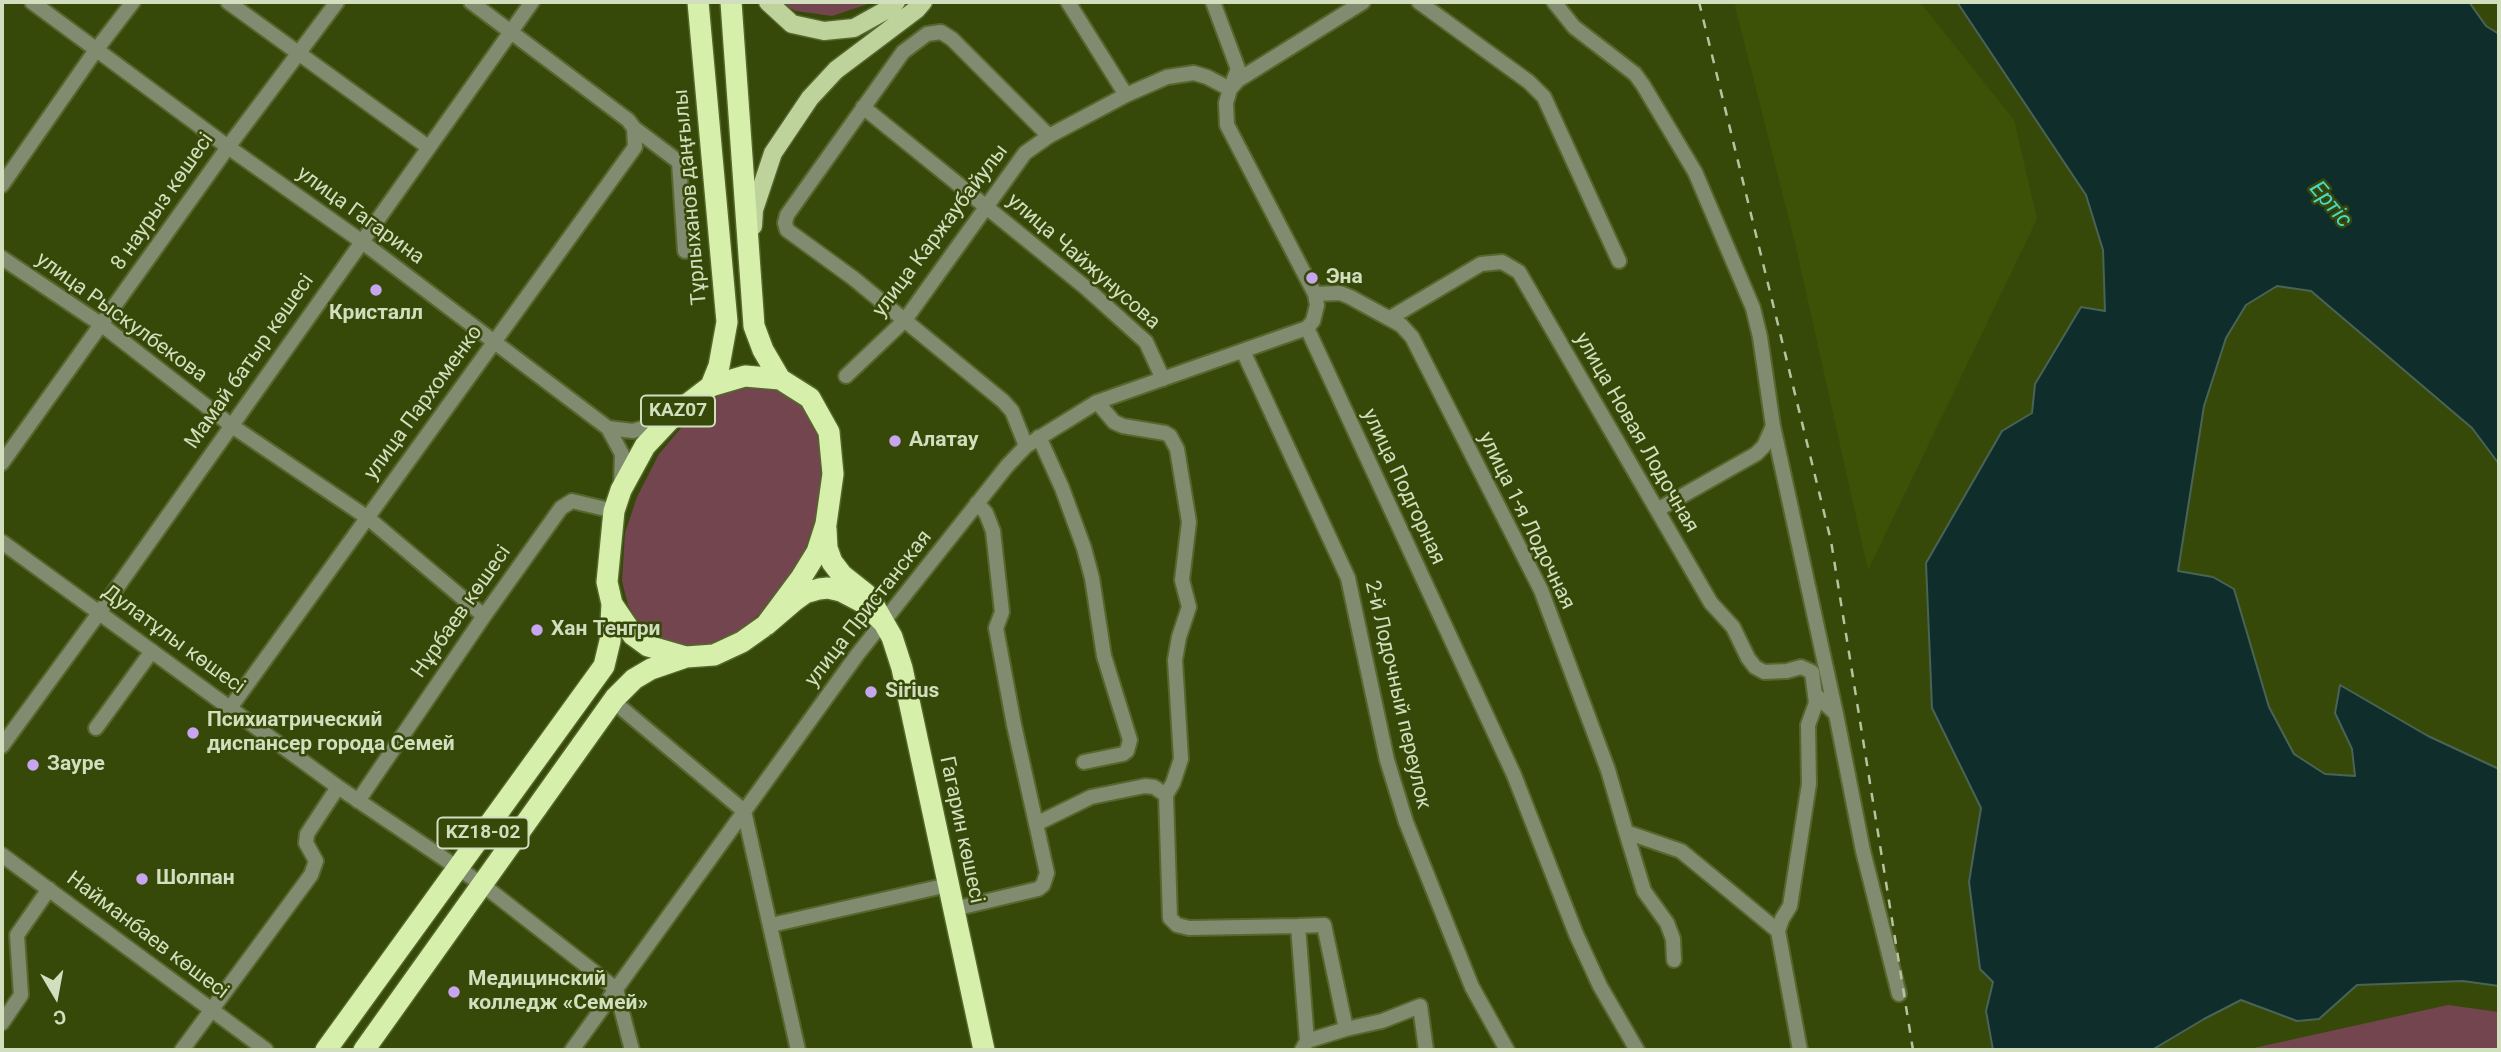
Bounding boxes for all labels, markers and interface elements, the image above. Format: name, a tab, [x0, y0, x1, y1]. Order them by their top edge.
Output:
street label: Тұрлыханов даңғылы	[669, 88, 713, 306]
street label: 8 наурыз көшесі	[106, 129, 220, 275]
street label: улица Каржаубайулы	[868, 140, 1014, 322]
street label: улица Гагарина	[291, 161, 429, 271]
water label: Ертіс	[2303, 176, 2357, 234]
street label: улица Чайжунусова	[1001, 188, 1165, 336]
street label: улица Рыскулбекова	[30, 247, 212, 389]
place label: Эна	[1326, 265, 1363, 291]
street label: Мамай батыр көшесі	[180, 270, 320, 454]
marker: Эна	[1304, 270, 1320, 286]
marker: Кристалл	[368, 282, 384, 298]
place label: Кристалл	[329, 301, 423, 327]
street label: улица Пархоменко	[359, 321, 489, 485]
street label: улица Новая Лодочная	[1568, 328, 1704, 538]
road number: KAZ07	[641, 396, 715, 426]
street label: улица Подгорная	[1356, 405, 1450, 569]
place label: Алатау	[909, 428, 978, 454]
street label: улица 1-я Лодочная	[1472, 428, 1580, 614]
marker: Алатау	[887, 433, 903, 449]
street label: улица Пристанская	[800, 526, 938, 692]
street label: Нұрбаев көшесі	[407, 541, 517, 683]
street label: 2-й Лодочный переулок	[1358, 578, 1436, 812]
street label: Дулатұлы көшесі	[97, 580, 249, 700]
place label: Хан Тенгри	[551, 617, 660, 643]
marker: Хан Тенгри	[529, 622, 545, 638]
place label: Sirius	[885, 679, 939, 705]
marker: Sirius	[863, 684, 879, 700]
place label: Психиатрический диспансер города Семей	[207, 708, 455, 758]
marker: Психиатрический диспансер города Семей	[185, 725, 201, 741]
place label: Зауре	[47, 752, 105, 778]
street label: Гагарин көшесі	[933, 754, 989, 906]
marker: Зауре	[25, 757, 41, 773]
road number: KZ18-02	[438, 818, 528, 848]
place label: Шолпан	[156, 866, 235, 892]
street label: Найманбаев көшесі	[61, 867, 233, 1005]
marker: Шолпан	[134, 871, 150, 887]
north arrow	[21, 961, 91, 1031]
place label: Медицинский колледж «Семей»	[468, 967, 648, 1017]
marker: Медицинский колледж «Семей»	[446, 984, 462, 1000]
text: С	[52, 1005, 68, 1030]

